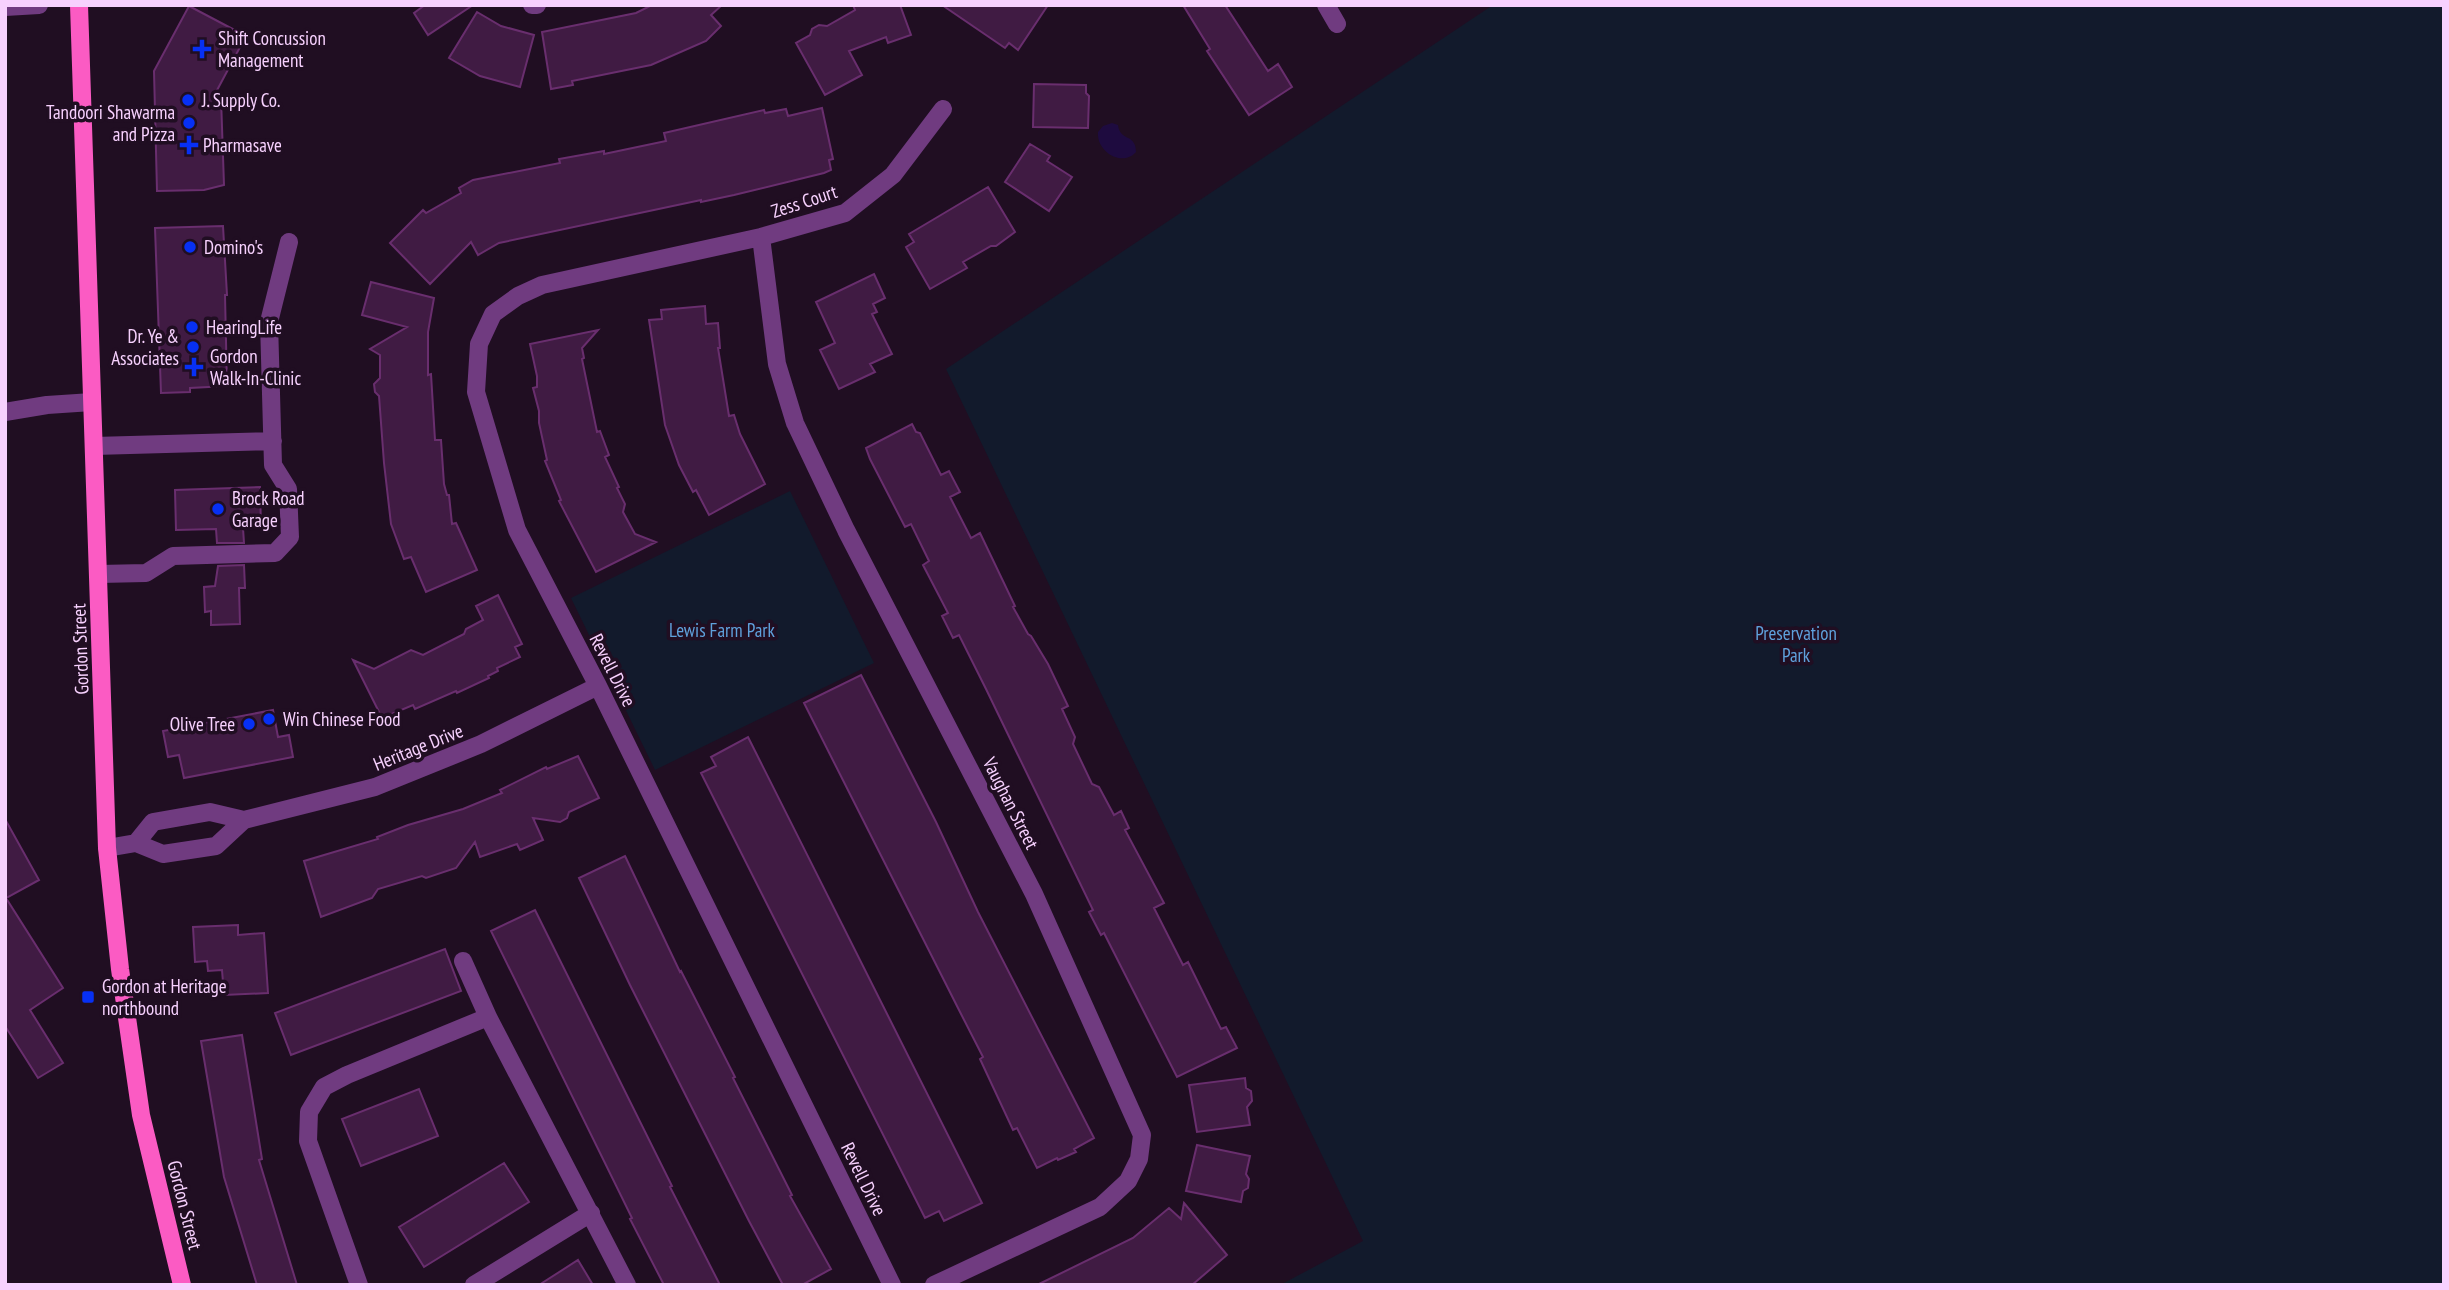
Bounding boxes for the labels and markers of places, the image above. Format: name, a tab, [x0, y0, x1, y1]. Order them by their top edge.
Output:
place label: Shift Concussion Management	[218, 26, 326, 72]
marker: Shift Concussion Management	[192, 39, 212, 59]
place label: J. Supply Co.	[201, 88, 280, 112]
marker: J. Supply Co.	[180, 92, 196, 108]
place label: Tandoori Shawarma and Pizza	[46, 100, 175, 146]
marker: Tandoori Shawarma and Pizza	[181, 115, 197, 131]
place label: Pharmasave	[203, 133, 282, 157]
marker: Pharmasave	[181, 137, 197, 153]
place label: Domino's	[204, 235, 263, 259]
marker: Domino's	[182, 239, 198, 255]
place label: HearingLife	[206, 315, 282, 339]
marker: HearingLife	[184, 319, 200, 335]
place label: Dr. Ye & Associates	[111, 324, 179, 370]
marker: Dr. Ye & Associates	[185, 339, 201, 355]
place label: Gordon Walk-In-Clinic	[210, 344, 301, 390]
marker: Gordon Walk-In-Clinic	[184, 357, 204, 377]
place label: Brock Road Garage	[232, 486, 305, 532]
marker: Brock Road Garage	[210, 501, 226, 517]
place label: Win Chinese Food	[283, 707, 400, 731]
marker: Win Chinese Food	[261, 711, 277, 727]
place label: Olive Tree	[170, 712, 235, 736]
marker: Olive Tree	[241, 716, 257, 732]
place label: Gordon at Heritage northbound	[102, 974, 227, 1020]
marker: Gordon at Heritage northbound	[80, 989, 96, 1005]

